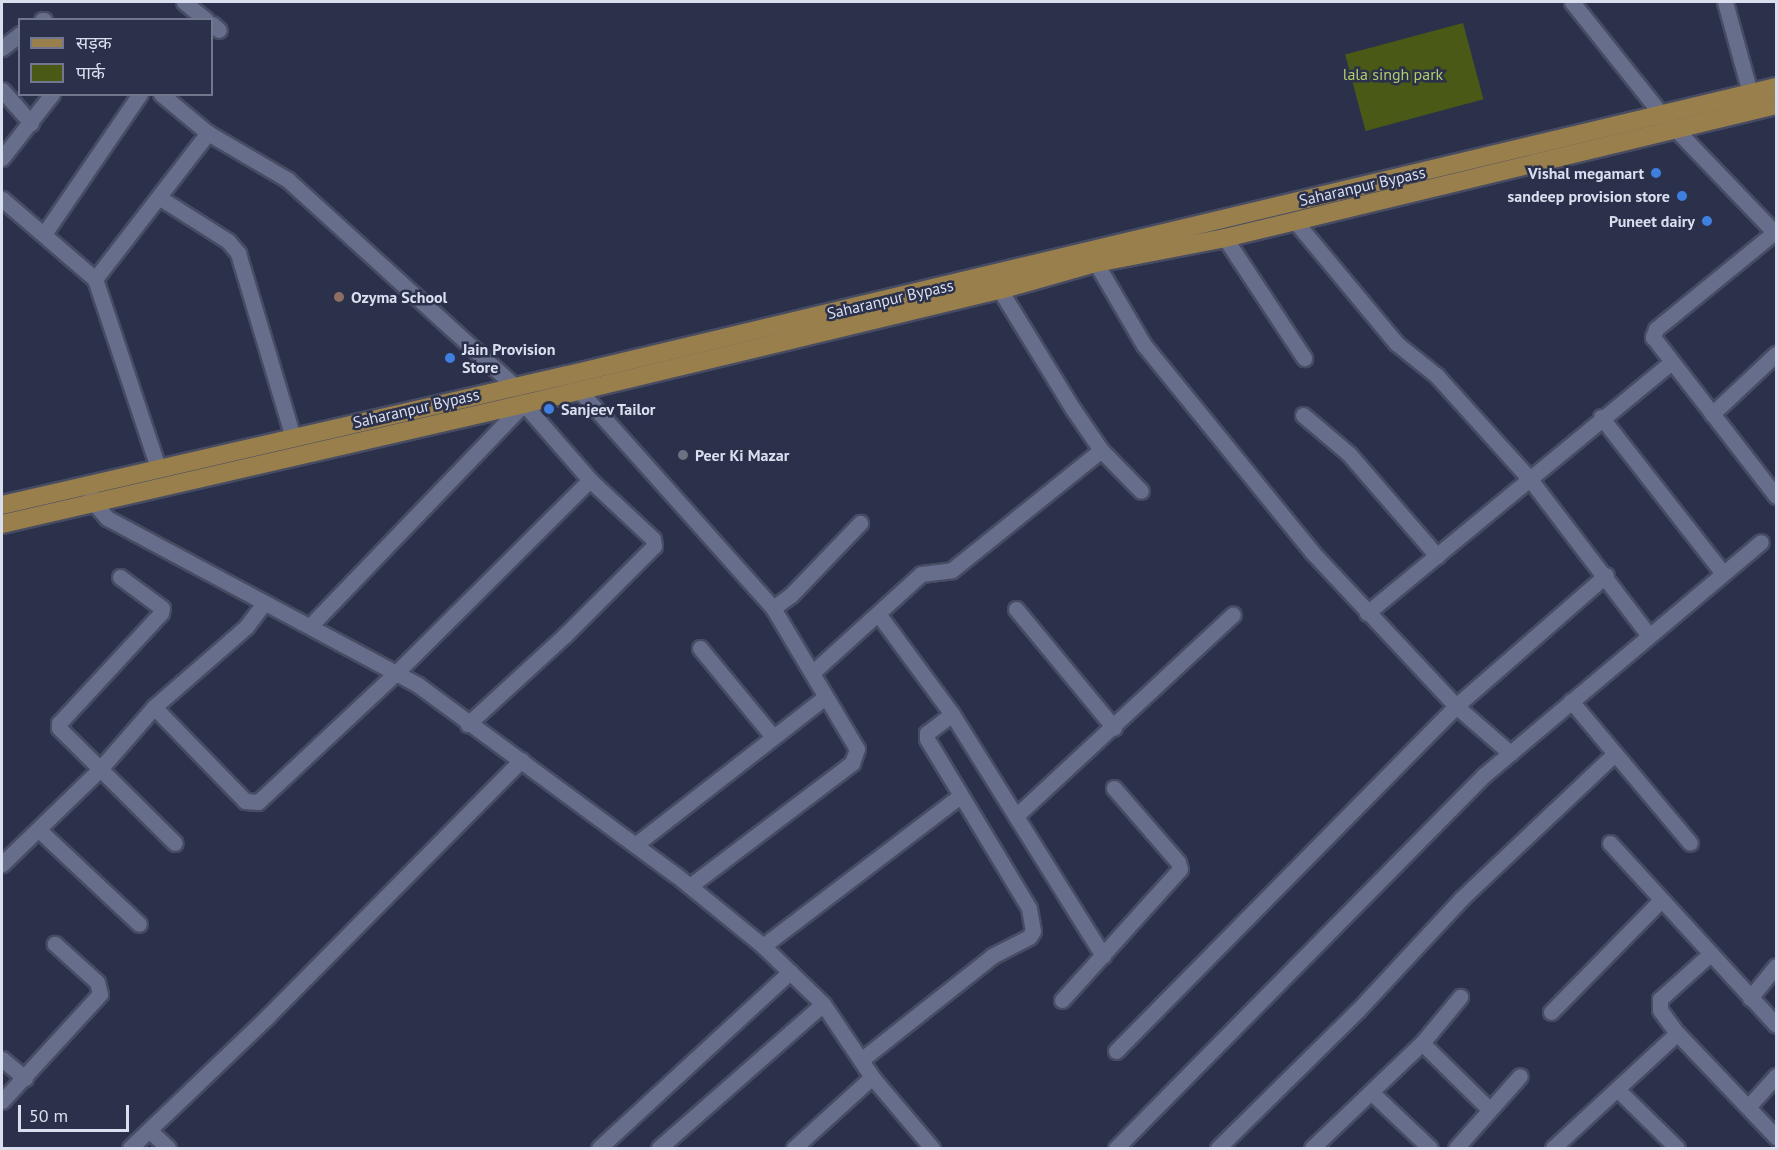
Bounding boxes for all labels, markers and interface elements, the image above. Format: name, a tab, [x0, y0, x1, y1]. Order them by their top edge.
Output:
legend	[18, 18, 213, 96]
text: सड़क	[76, 31, 112, 54]
text: पार्क	[76, 61, 105, 84]
park label: lala singh park	[1343, 64, 1443, 84]
street label: Saharanpur Bypass	[1297, 162, 1427, 210]
place label: Vishal megamart	[1528, 163, 1644, 183]
marker: Vishal megamart	[1649, 166, 1663, 180]
place label: sandeep provision store	[1508, 186, 1670, 206]
marker: sandeep provision store	[1675, 189, 1689, 203]
place label: Puneet dairy	[1609, 211, 1695, 231]
marker: Puneet dairy	[1700, 214, 1714, 228]
street label: Saharanpur Bypass	[825, 275, 955, 323]
place label: Ozyma School	[351, 287, 447, 307]
marker: Ozyma School	[332, 290, 346, 304]
place label: Jain Provision Store	[462, 339, 555, 377]
marker: Jain Provision Store	[443, 351, 457, 365]
street label: Saharanpur Bypass	[351, 384, 481, 432]
place label: Sanjeev Tailor	[561, 399, 657, 419]
marker: Sanjeev Tailor	[542, 402, 556, 416]
place label: Peer Ki Mazar	[695, 445, 789, 465]
marker: Peer Ki Mazar	[676, 448, 690, 462]
scale bar	[21, 1093, 132, 1131]
text: 50 m	[29, 1104, 68, 1127]

